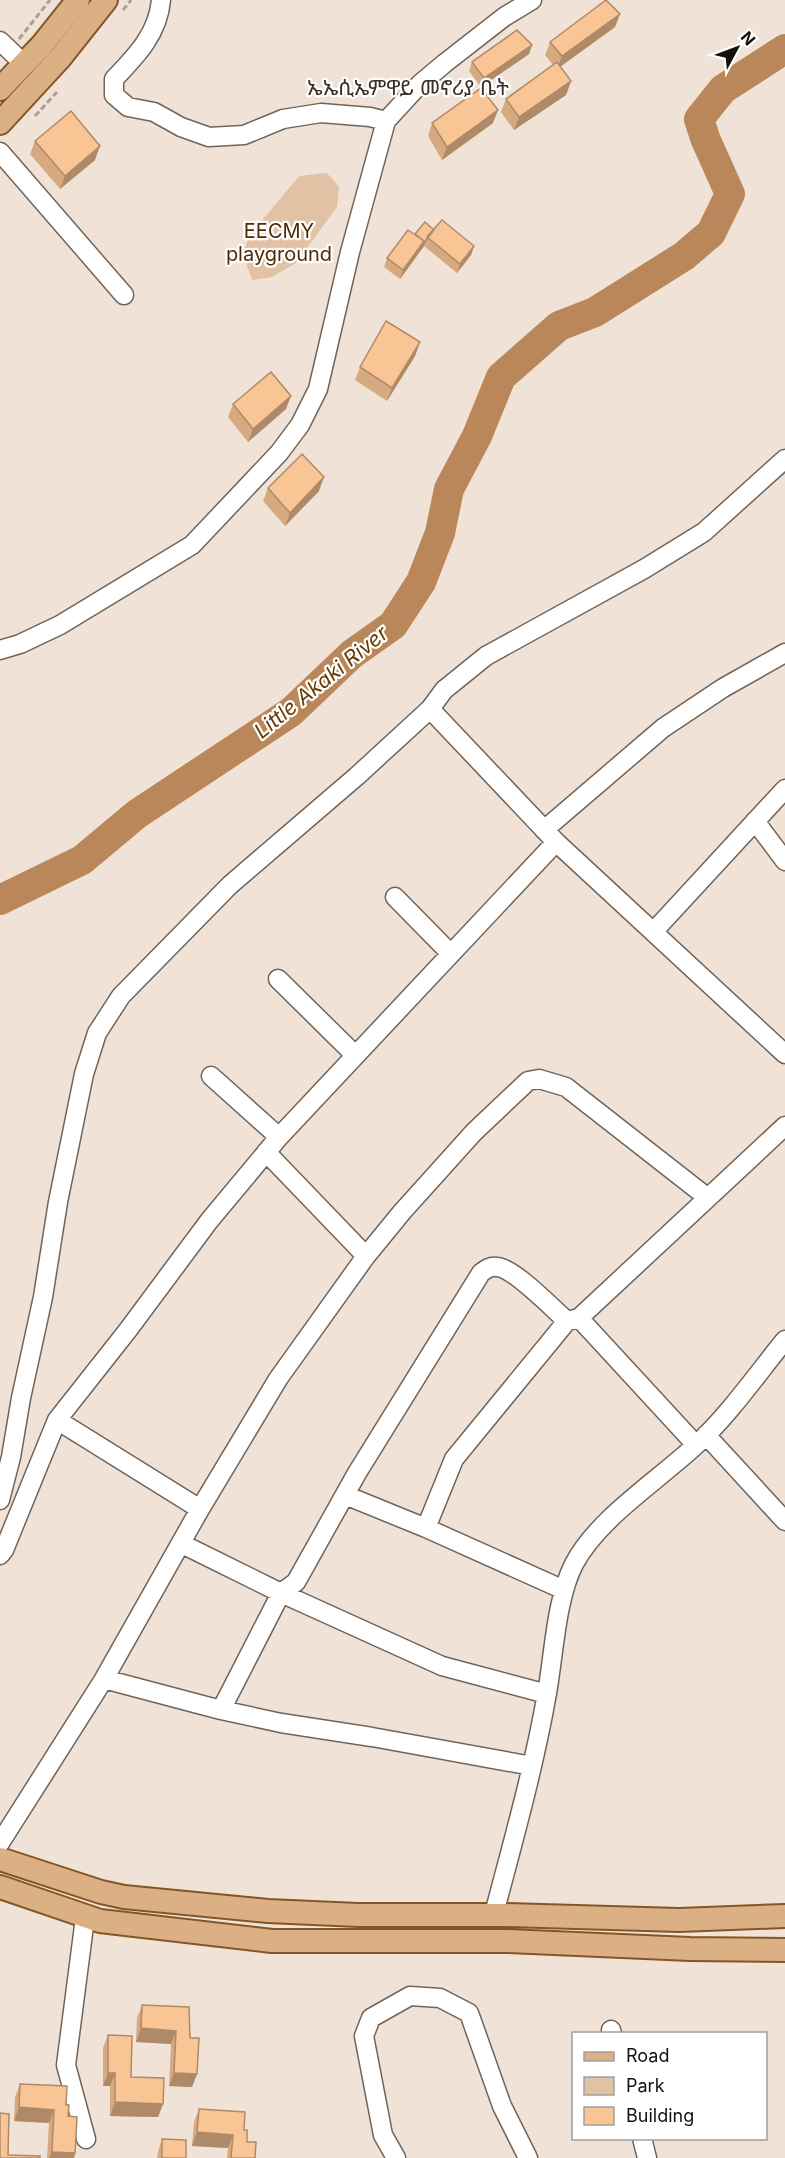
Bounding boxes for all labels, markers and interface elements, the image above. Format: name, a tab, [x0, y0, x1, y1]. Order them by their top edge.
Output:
north arrow	[707, 18, 767, 78]
text: N	[737, 27, 760, 49]
district label: ኤኤሲኤምዋይ መኖሪያ ቤት	[307, 75, 509, 100]
park label: EECMY playground	[226, 219, 332, 266]
water label: Little Akaki River	[249, 620, 394, 743]
legend	[572, 2032, 767, 2140]
text: Road	[626, 2045, 669, 2066]
text: Park	[626, 2075, 665, 2096]
text: Building	[626, 2105, 694, 2126]

